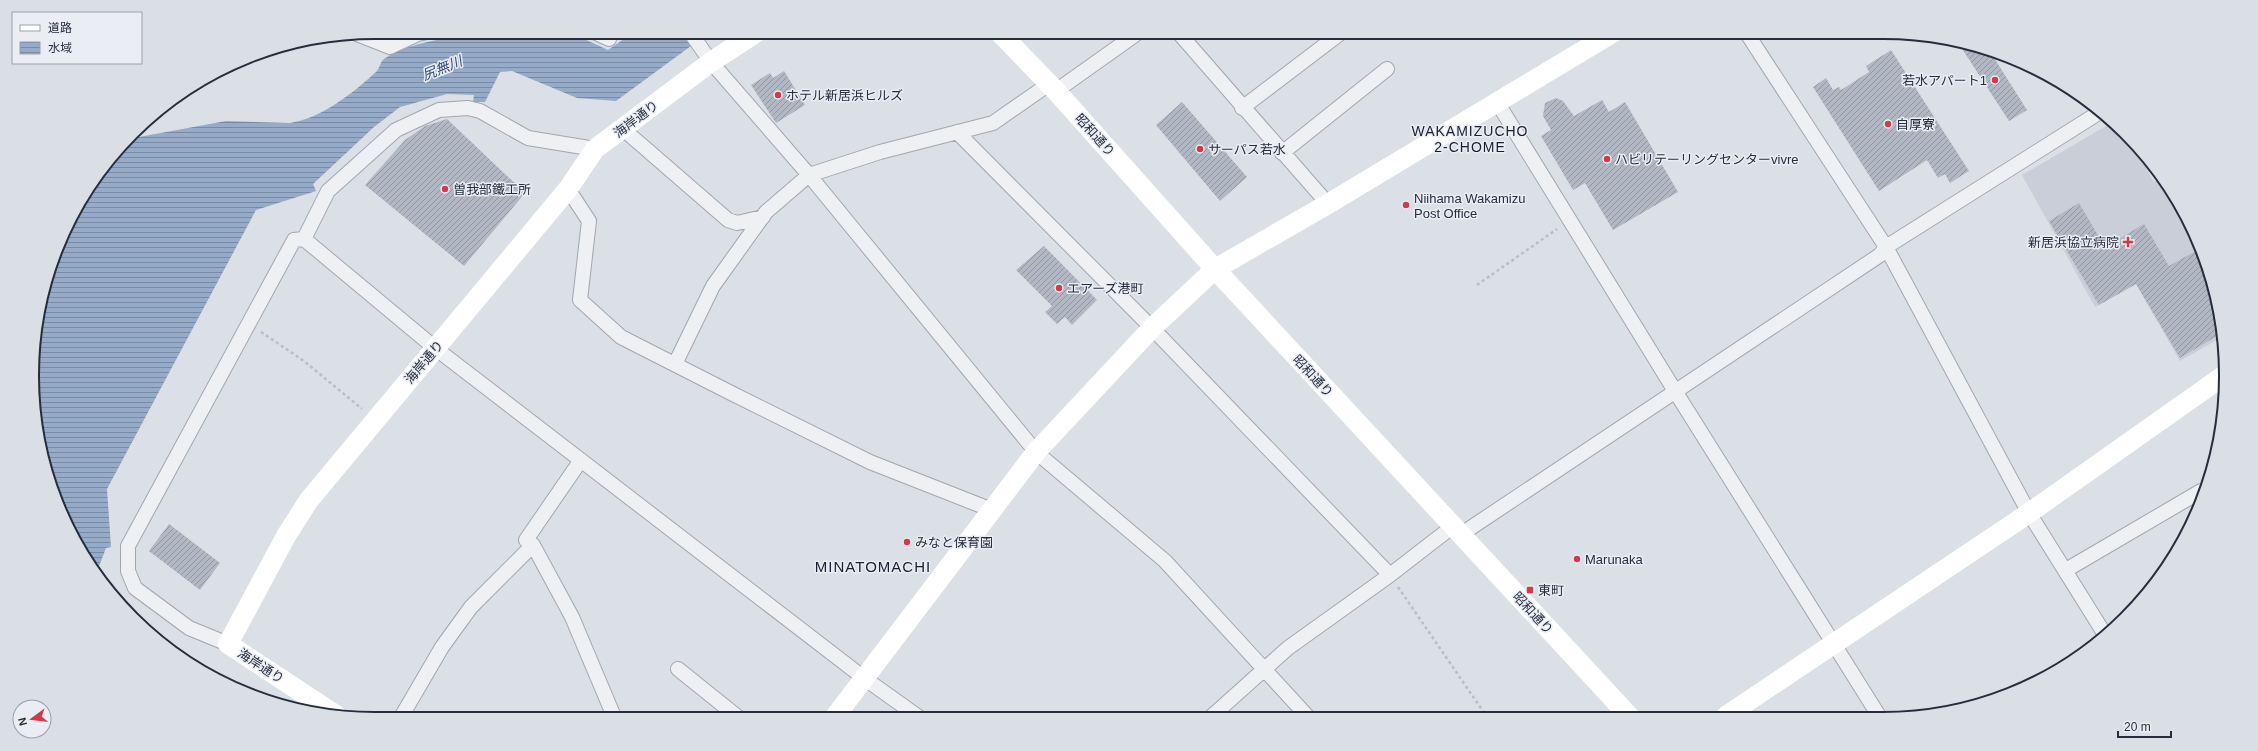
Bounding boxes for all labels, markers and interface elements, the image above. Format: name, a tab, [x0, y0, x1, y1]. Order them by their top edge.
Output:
legend	[12, 12, 142, 64]
text: 道路	[48, 21, 72, 35]
text: 水域	[48, 41, 72, 55]
water label: 尻無川	[420, 52, 466, 83]
place label: 若水アパート1	[1902, 73, 1987, 88]
marker: 若水アパート1	[1990, 75, 2000, 85]
place label: ホテル新居浜ヒルズ	[786, 88, 903, 103]
marker: ホテル新居浜ヒルズ	[773, 90, 783, 100]
street label: 海岸通り	[611, 97, 661, 141]
street label: 昭和通り	[1072, 111, 1118, 159]
place label: 自厚寮	[1896, 117, 1935, 132]
marker: 自厚寮	[1883, 119, 1893, 129]
district label: WAKAMIZUCHO 2-CHOME	[1411, 123, 1529, 155]
place label: サーパス若水	[1208, 142, 1286, 157]
marker: サーパス若水	[1195, 144, 1205, 154]
place label: ハビリテーリングセンターvivre	[1615, 152, 1798, 167]
marker: ハビリテーリングセンターvivre	[1602, 154, 1612, 164]
place label: 曽我部鐵工所	[453, 182, 531, 197]
marker: 曽我部鐵工所	[440, 184, 450, 194]
place label: Niihama Wakamizu Post Office	[1414, 191, 1526, 221]
marker: Niihama Wakamizu Post Office	[1401, 200, 1411, 210]
place label: 新居浜協立病院	[2028, 235, 2119, 250]
marker: 新居浜協立病院	[2122, 236, 2134, 248]
place label: エアーズ港町	[1067, 281, 1144, 296]
marker: エアーズ港町	[1054, 283, 1064, 293]
street label: 海岸通り	[402, 337, 446, 387]
street label: 昭和通り	[1290, 352, 1336, 400]
place label: みなと保育園	[915, 535, 993, 550]
marker: みなと保育園	[902, 537, 912, 547]
place label: Marunaka	[1585, 552, 1644, 567]
marker: Marunaka	[1572, 554, 1582, 564]
district label: MINATOMACHI	[815, 558, 931, 575]
place label: 東町	[1538, 583, 1564, 598]
marker: 東町	[1525, 585, 1535, 595]
street label: 昭和通り	[1510, 589, 1556, 637]
street label: 海岸通り	[235, 646, 287, 686]
north arrow	[12, 699, 52, 739]
scale bar	[2118, 713, 2171, 739]
text: N	[16, 716, 29, 727]
text: 20 m	[2124, 720, 2151, 734]

